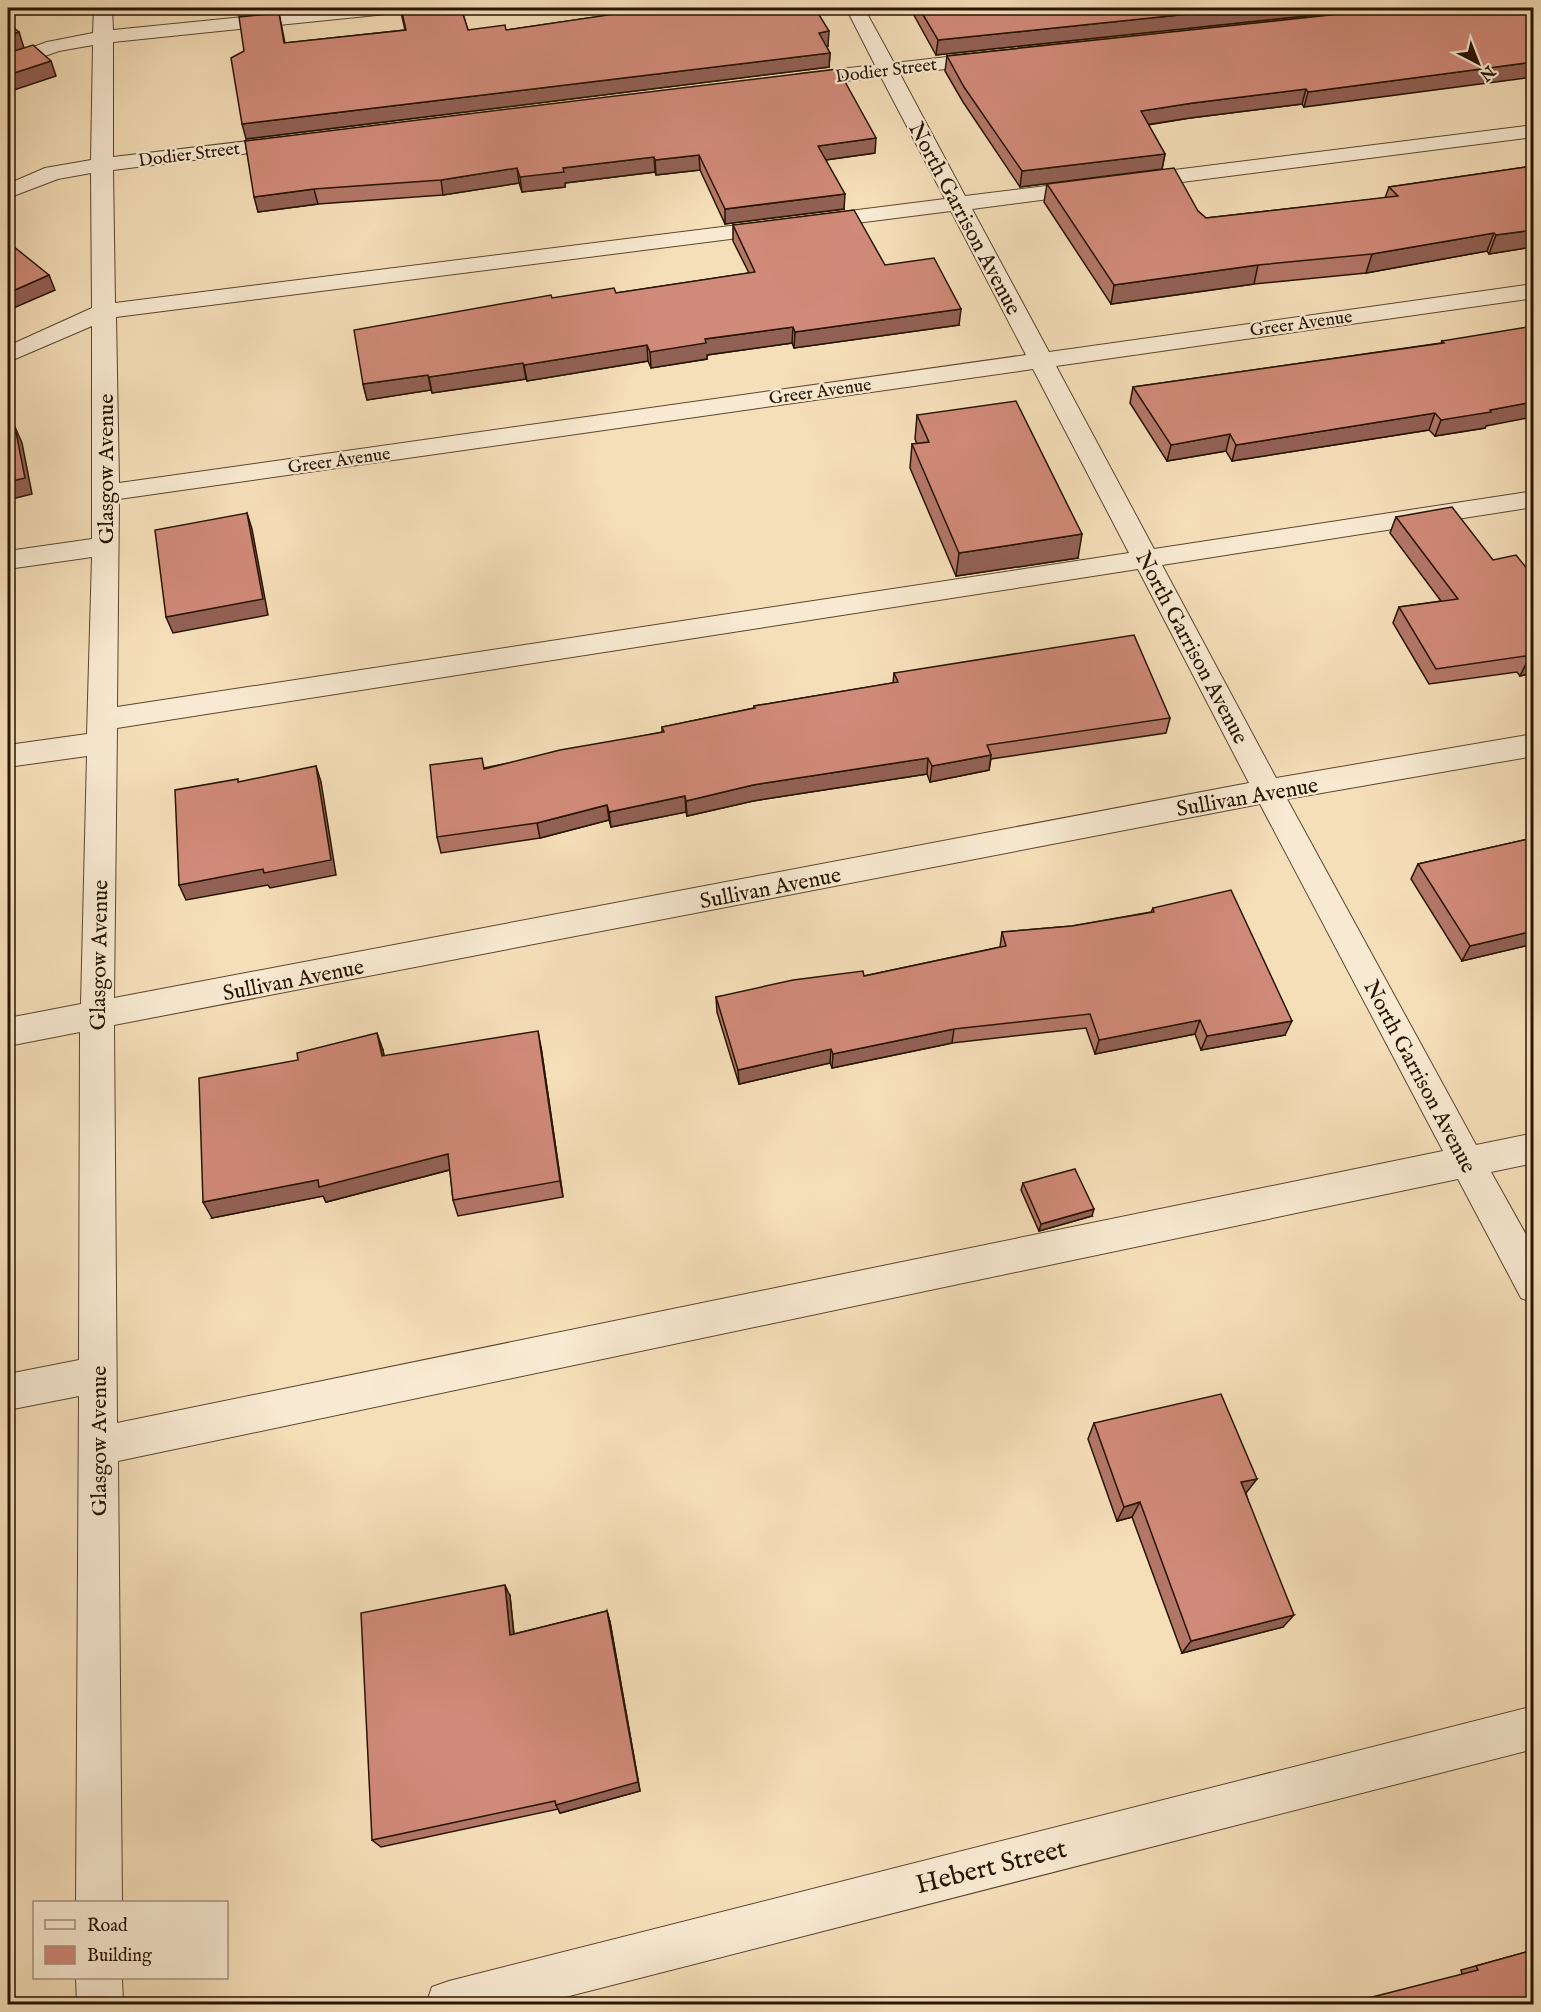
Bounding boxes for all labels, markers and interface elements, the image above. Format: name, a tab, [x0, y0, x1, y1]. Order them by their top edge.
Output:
north arrow	[1448, 33, 1508, 93]
street label: Dodier Street	[834, 54, 938, 89]
text: N	[1475, 60, 1499, 85]
street label: North Garrison Avenue	[901, 118, 1027, 320]
street label: Dodier Street	[137, 138, 241, 173]
street label: Greer Avenue	[1249, 306, 1354, 343]
street label: Greer Avenue	[768, 374, 873, 411]
street label: Glasgow Avenue	[93, 394, 121, 544]
street label: Greer Avenue	[287, 443, 392, 480]
street label: North Garrison Avenue	[1128, 547, 1254, 749]
street label: Sullivan Avenue	[1174, 772, 1320, 824]
street label: Sullivan Avenue	[697, 862, 843, 916]
street label: Glasgow Avenue	[85, 879, 115, 1031]
street label: Sullivan Avenue	[220, 954, 366, 1008]
street label: North Garrison Avenue	[1356, 976, 1482, 1178]
street label: Glasgow Avenue	[86, 1366, 114, 1516]
street label: Hebert Street	[913, 1833, 1070, 1903]
legend	[33, 1901, 228, 1979]
text: Road	[87, 1915, 128, 1938]
text: Building	[87, 1945, 152, 1968]

